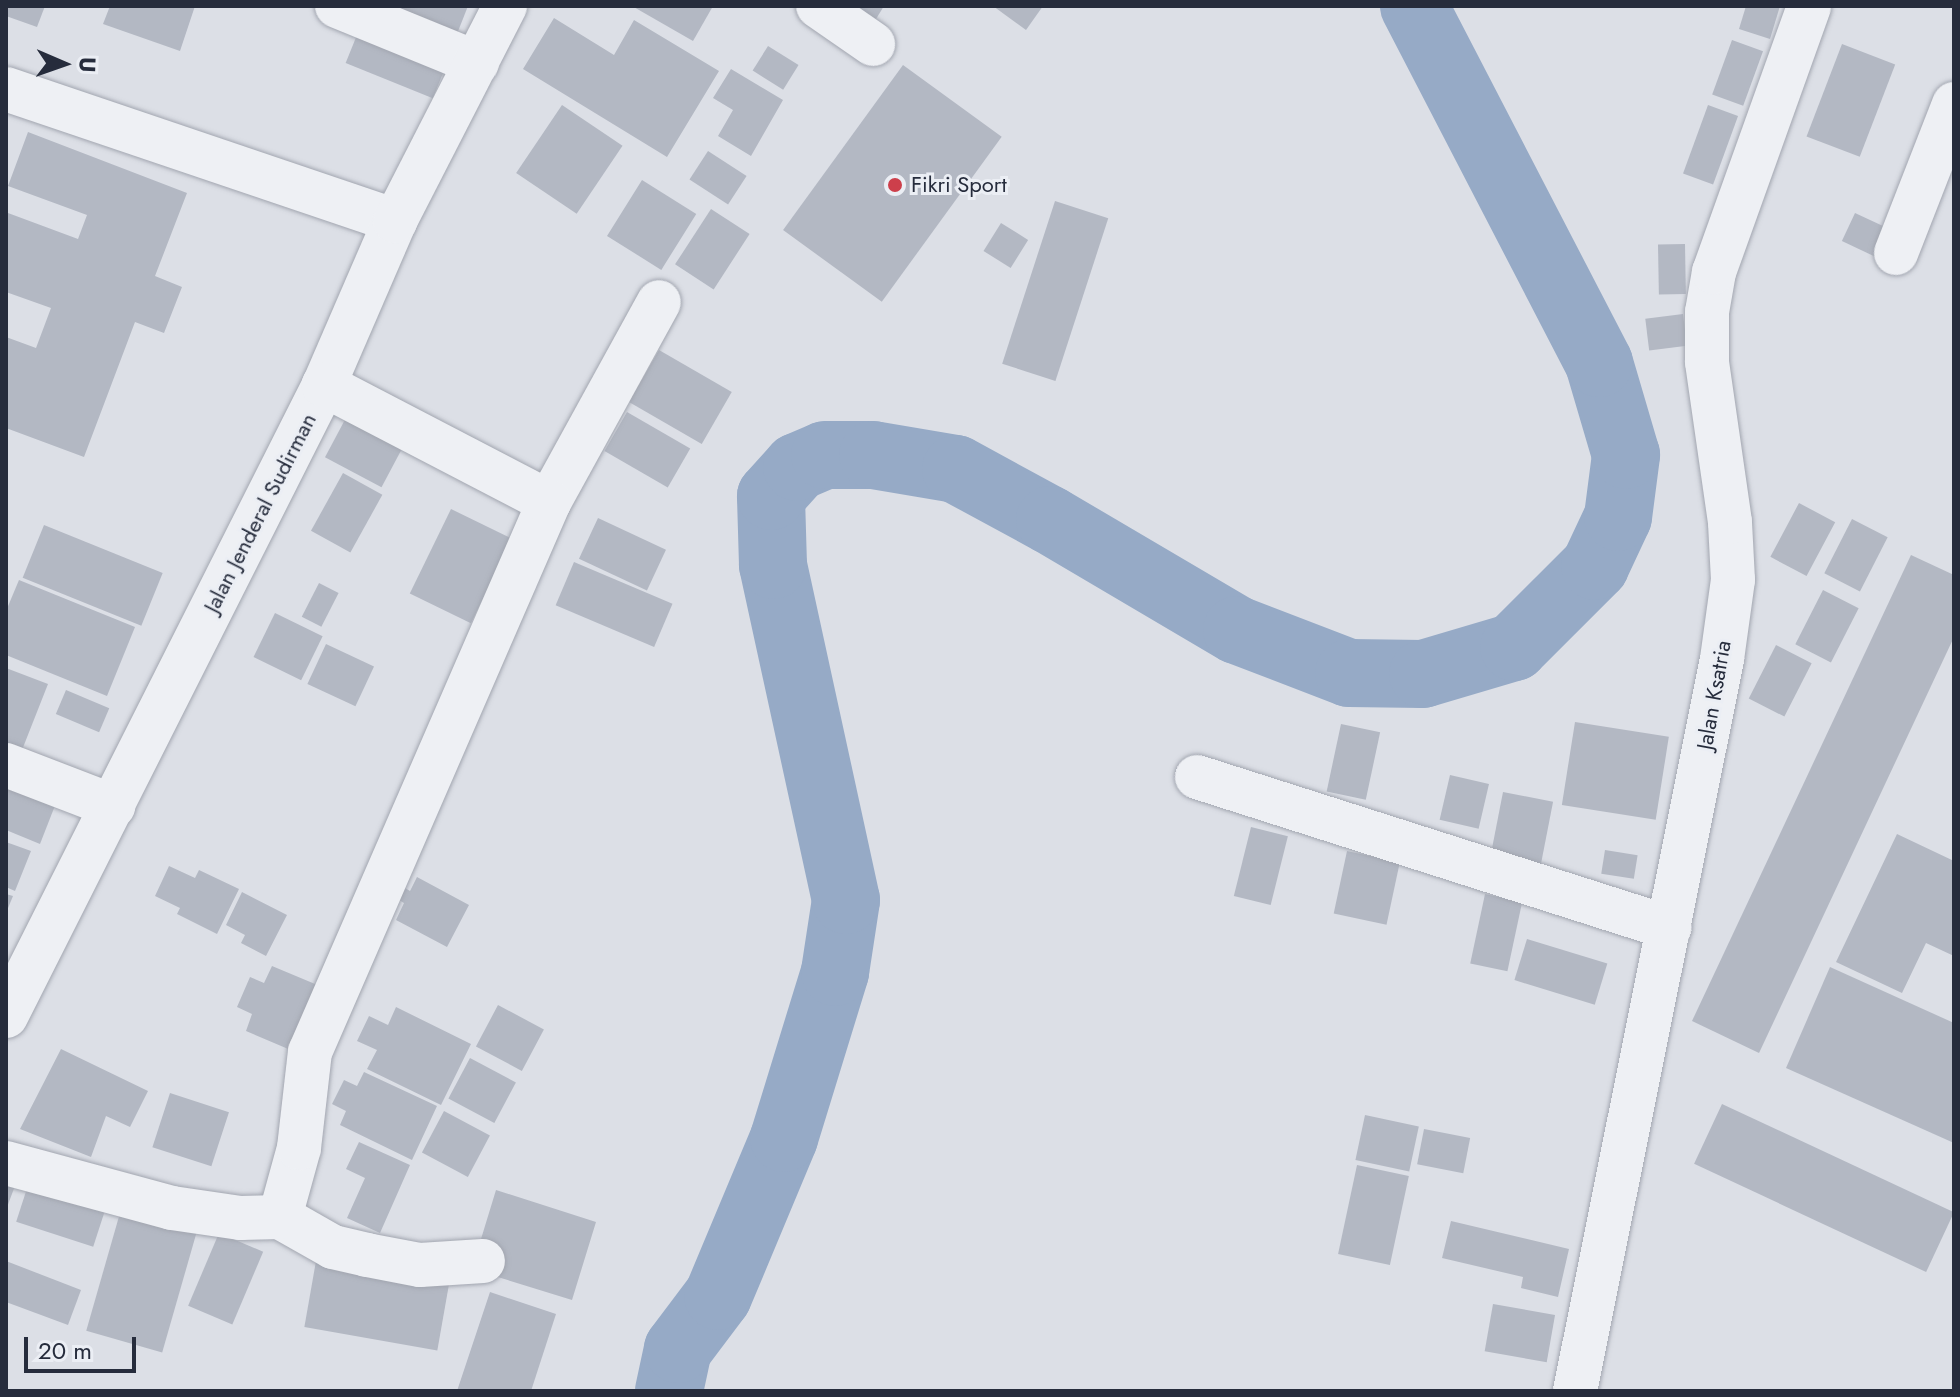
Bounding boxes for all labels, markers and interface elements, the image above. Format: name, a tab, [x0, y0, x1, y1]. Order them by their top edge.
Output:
north arrow	[24, 24, 104, 104]
text: U	[72, 57, 104, 73]
place label: Fikri Sport	[911, 172, 1007, 198]
marker: Fikri Sport	[886, 176, 904, 194]
street label: Jalan Jenderal Sudirman	[198, 409, 322, 617]
street label: Jalan Ksatria	[1691, 638, 1737, 752]
scale bar	[28, 1321, 140, 1371]
text: 20 m	[38, 1333, 92, 1368]

